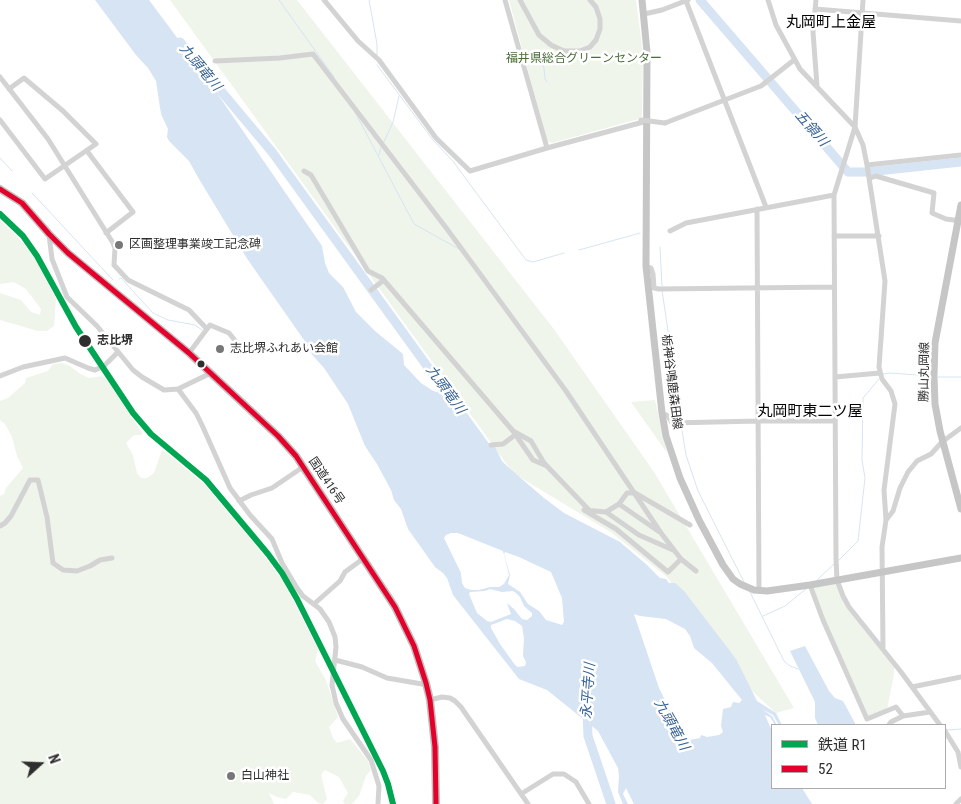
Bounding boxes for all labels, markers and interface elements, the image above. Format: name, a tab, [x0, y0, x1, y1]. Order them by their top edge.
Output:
district label: 丸岡町上金屋	[786, 14, 876, 32]
water label: 九頭竜川	[176, 41, 224, 95]
park label: 福井県総合グリーンセンター	[506, 52, 662, 66]
water label: 五領川	[791, 108, 831, 150]
place label: 区画整理事業竣工記念碑	[129, 238, 261, 252]
marker: 区画整理事業竣工記念碑	[113, 239, 125, 251]
marker: 志比堺	[77, 333, 93, 349]
street label: 栃神谷鳴鹿森田線	[658, 333, 684, 431]
place label: 志比堺	[97, 334, 133, 348]
place label: 志比堺ふれあい会館	[230, 342, 338, 356]
street label: 勝山丸岡線	[917, 342, 933, 402]
marker: 志比堺ふれあい会館	[214, 343, 226, 355]
unlabelled marker	[196, 359, 206, 369]
water label: 九頭竜川	[422, 362, 468, 418]
district label: 丸岡町東二ツ屋	[758, 403, 862, 421]
street label: 国道416号	[305, 455, 347, 507]
water label: 永平寺川	[579, 662, 599, 720]
water label: 九頭竜川	[650, 696, 692, 754]
legend	[771, 724, 946, 789]
text: 鉄道 R1	[818, 736, 867, 754]
north arrow	[15, 739, 65, 789]
text: N	[45, 752, 63, 766]
text: 52	[818, 760, 833, 778]
place label: 白山神社	[241, 769, 289, 783]
marker: 白山神社	[225, 770, 237, 782]

